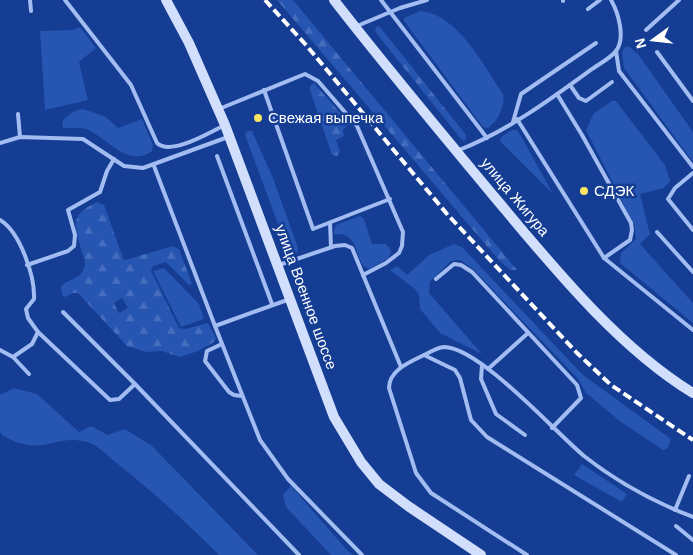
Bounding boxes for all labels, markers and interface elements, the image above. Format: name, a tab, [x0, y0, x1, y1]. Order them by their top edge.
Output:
north arrow	[628, 15, 678, 65]
text: N	[631, 36, 649, 50]
place label: Свежая выпечка	[268, 109, 384, 126]
marker: Свежая выпечка	[252, 112, 264, 124]
street label: улица Жигура	[478, 154, 554, 240]
place label: СДЭК	[594, 182, 634, 199]
marker: СДЭК	[578, 185, 590, 197]
street label: улица Военное шоссе	[272, 222, 341, 372]

